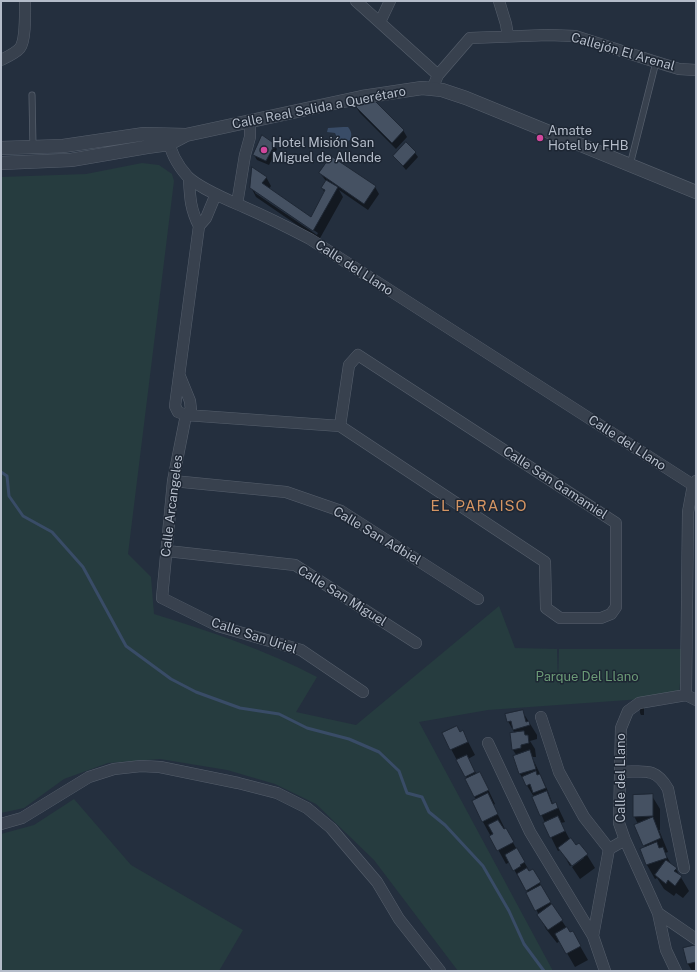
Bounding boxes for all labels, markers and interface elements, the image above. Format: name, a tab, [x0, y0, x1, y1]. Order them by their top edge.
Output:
street label: Callejón El Arenal	[569, 30, 677, 74]
street label: Calle Real Salida a Querétaro	[231, 83, 407, 133]
place label: Amatte Hotel by FHB	[548, 123, 628, 154]
marker: Amatte Hotel by FHB	[535, 133, 545, 143]
place label: Hotel Misión San Miguel de Allende	[272, 135, 381, 166]
marker: Hotel Misión San Miguel de Allende	[259, 145, 269, 155]
street label: Calle del Llano	[312, 237, 396, 299]
street label: Calle del Llano	[585, 412, 669, 474]
street label: Calle San Gamamiel	[500, 443, 610, 523]
street label: Calle Arcangeles	[158, 454, 186, 558]
district label: EL PARAISO	[431, 497, 527, 515]
street label: Calle San Adbiel	[330, 504, 424, 568]
street label: Calle San Miguel	[295, 562, 389, 630]
street label: Calle San Uriel	[209, 615, 299, 657]
park label: Parque Del Llano	[535, 669, 639, 685]
street label: Calle del Llano	[613, 733, 629, 823]

